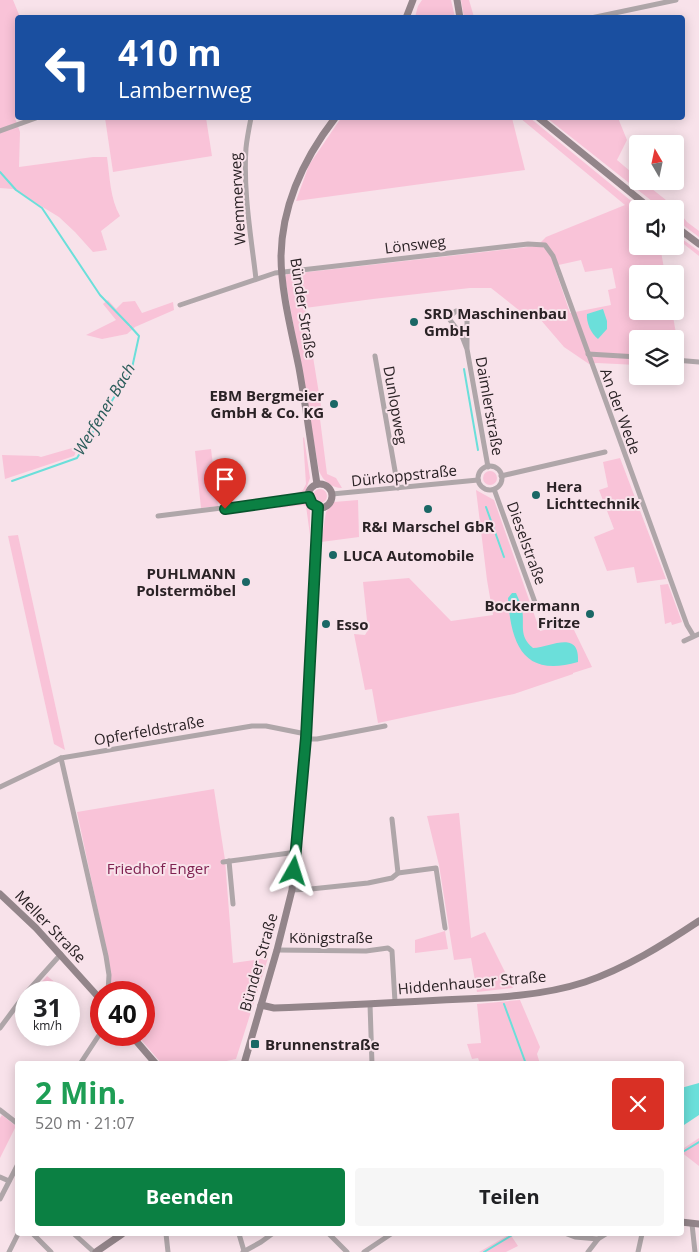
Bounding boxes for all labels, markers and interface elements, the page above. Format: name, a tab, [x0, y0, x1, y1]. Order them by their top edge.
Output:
text: 410 m	[118, 29, 222, 76]
icon: left	[35, 35, 100, 100]
text: Lambernweg	[118, 74, 252, 104]
north arrow	[629, 135, 684, 190]
map controls	[629, 135, 684, 385]
street label: Wemmerweg	[225, 152, 249, 246]
button: sound	[629, 200, 684, 255]
street label: Lönsweg	[383, 230, 447, 258]
street label: Bünder Straße	[286, 256, 322, 360]
button: search	[629, 265, 684, 320]
place label: SRD Maschinenbau GmbH	[424, 303, 567, 340]
marker: SRD Maschinenbau GmbH	[408, 316, 420, 328]
button: layers	[629, 330, 684, 385]
street label: Daimlerstraße	[471, 355, 509, 457]
water label: Werfener Bach	[68, 359, 140, 459]
street label: Dunlopweg	[379, 364, 413, 446]
street label: An der Wede	[596, 365, 646, 457]
place label: EBM Bergmeier GmbH & Co. KG	[209, 385, 324, 422]
marker: EBM Bergmeier GmbH & Co. KG	[328, 398, 340, 410]
pin	[204, 458, 246, 509]
street label: Dürkoppstraße	[350, 460, 458, 490]
icon: arrive	[211, 465, 239, 493]
place label: Hera Lichttechnik	[546, 476, 641, 513]
marker: Hera Lichttechnik	[530, 489, 542, 501]
street label: Dieselstraße	[503, 499, 551, 587]
marker: R&I Marschel GbR	[422, 503, 434, 515]
place label: R&I Marschel GbR	[362, 516, 494, 536]
place label: LUCA Automobile	[343, 545, 474, 565]
marker: LUCA Automobile	[327, 549, 339, 561]
place label: PUHLMANN Polstermöbel	[136, 563, 236, 600]
marker: PUHLMANN Polstermöbel	[240, 576, 252, 588]
place label: Bockermann Fritze	[484, 595, 580, 632]
marker: Bockermann Fritze	[584, 608, 596, 620]
place label: Esso	[336, 614, 369, 634]
marker: Esso	[320, 618, 332, 630]
street label: Opferfeldstraße	[92, 710, 206, 750]
position arrow	[267, 844, 319, 896]
park label: Friedhof Enger	[107, 858, 209, 878]
street label: Meller Straße	[11, 885, 91, 967]
street label: Bünder Straße	[234, 910, 282, 1014]
street label: Königstraße	[289, 927, 373, 947]
street label: Hiddenhauser Straße	[397, 966, 547, 998]
speed limit sign: 40	[90, 981, 155, 1046]
text: 31	[33, 990, 62, 1024]
text: km/h	[33, 1017, 62, 1034]
place label: Brunnenstraße	[265, 1034, 380, 1054]
marker: Brunnenstraße	[249, 1038, 261, 1050]
text: 2 Min.	[35, 1072, 126, 1113]
button: close	[612, 1078, 664, 1130]
text: 520 m · 21:07	[35, 1112, 135, 1134]
button: Beenden	[35, 1168, 345, 1226]
button: Teilen	[355, 1168, 664, 1226]

